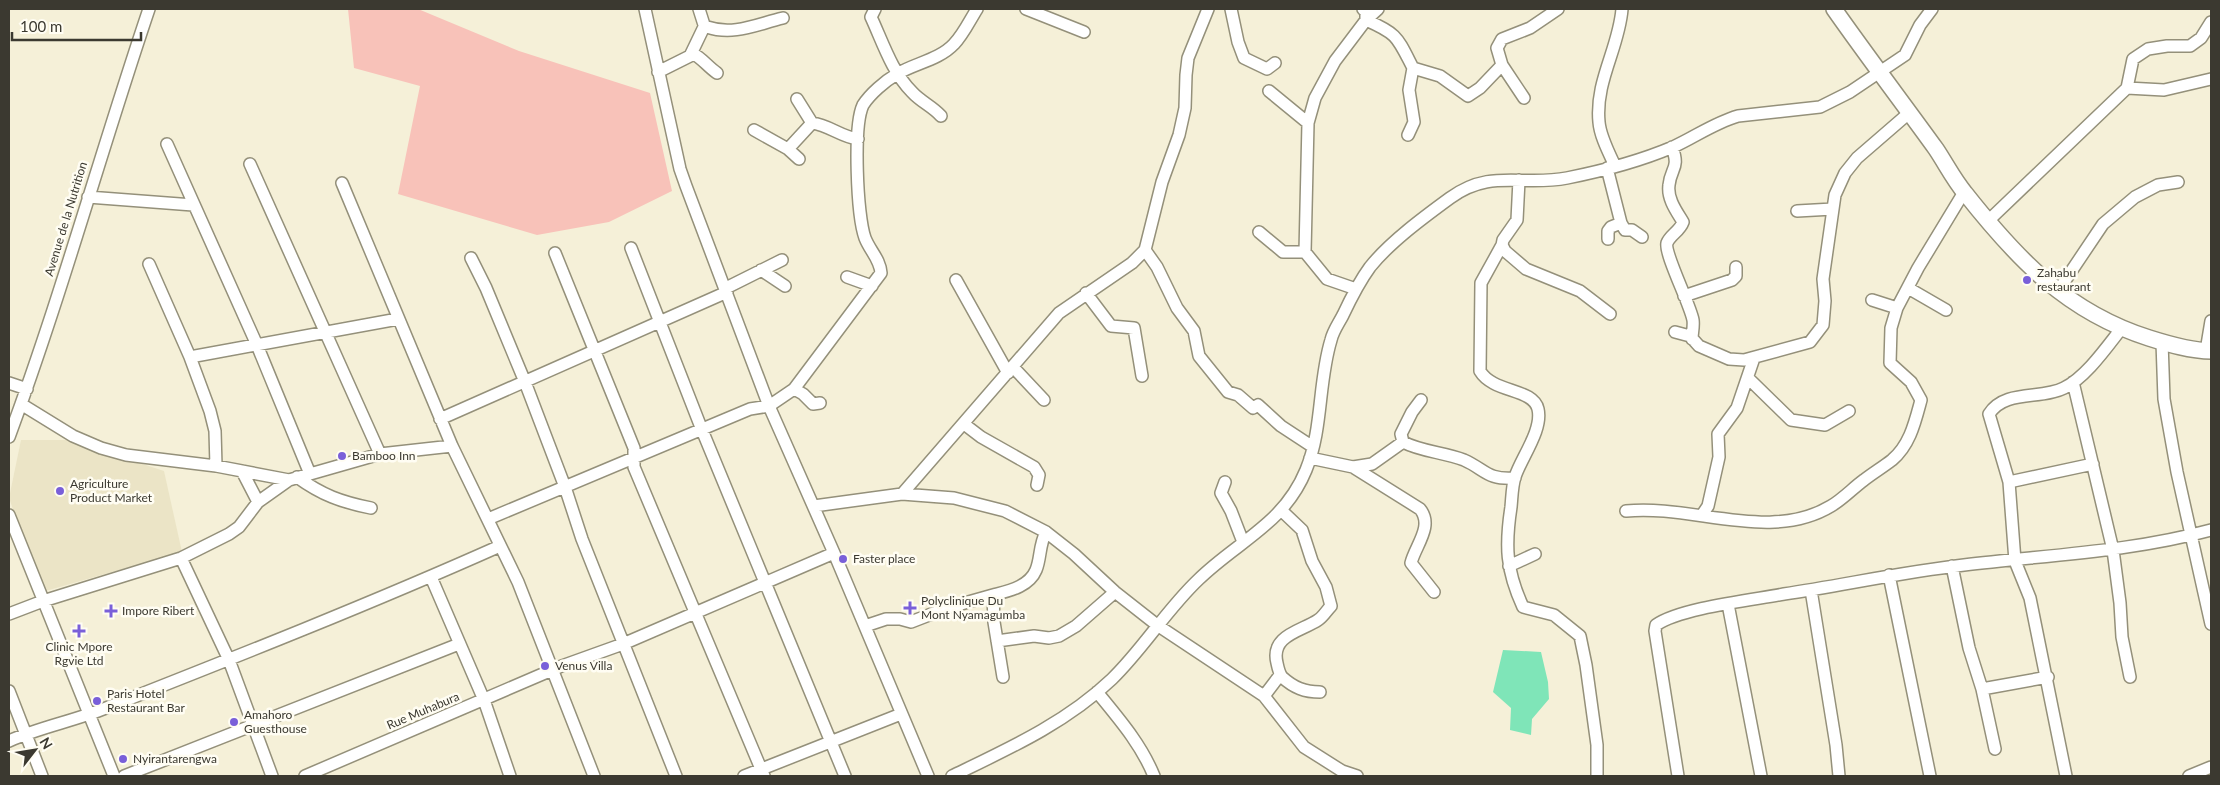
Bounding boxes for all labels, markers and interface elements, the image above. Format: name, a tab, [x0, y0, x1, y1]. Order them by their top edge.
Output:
scale bar	[12, 10, 141, 42]
text: 100 m	[20, 17, 62, 35]
street label: Avenue de la Nutrition	[41, 160, 90, 278]
place label: Zahabu restaurant	[2037, 265, 2091, 294]
marker: Zahabu restaurant	[2021, 274, 2033, 286]
place label: Bamboo Inn	[352, 448, 416, 463]
marker: Bamboo Inn	[336, 450, 348, 462]
place label: Agriculture Product Market	[70, 476, 153, 505]
marker: Agriculture Product Market	[54, 485, 66, 497]
place label: Faster place	[853, 551, 915, 566]
marker: Faster place	[837, 553, 849, 565]
place label: Polyclinique Du Mont Nyamagumba	[921, 593, 1025, 622]
marker: Polyclinique Du Mont Nyamagumba	[903, 601, 917, 615]
place label: Impore Ribert	[122, 603, 195, 618]
marker: Impore Ribert	[104, 604, 118, 618]
marker: Clinic Mpore Rgvie Ltd	[72, 624, 86, 638]
place label: Clinic Mpore Rgvie Ltd	[45, 639, 113, 668]
place label: Venus Villa	[555, 658, 612, 673]
marker: Venus Villa	[539, 660, 551, 672]
place label: Paris Hotel Restaurant Bar	[107, 686, 185, 715]
street label: Rue Muhabura	[384, 689, 461, 733]
marker: Paris Hotel Restaurant Bar	[91, 695, 103, 707]
place label: Amahoro Guesthouse	[244, 707, 307, 736]
marker: Amahoro Guesthouse	[228, 716, 240, 728]
north arrow	[10, 725, 60, 775]
text: N	[37, 734, 57, 752]
place label: Nyirantarengwa	[133, 751, 217, 766]
marker: Nyirantarengwa	[117, 753, 129, 765]

